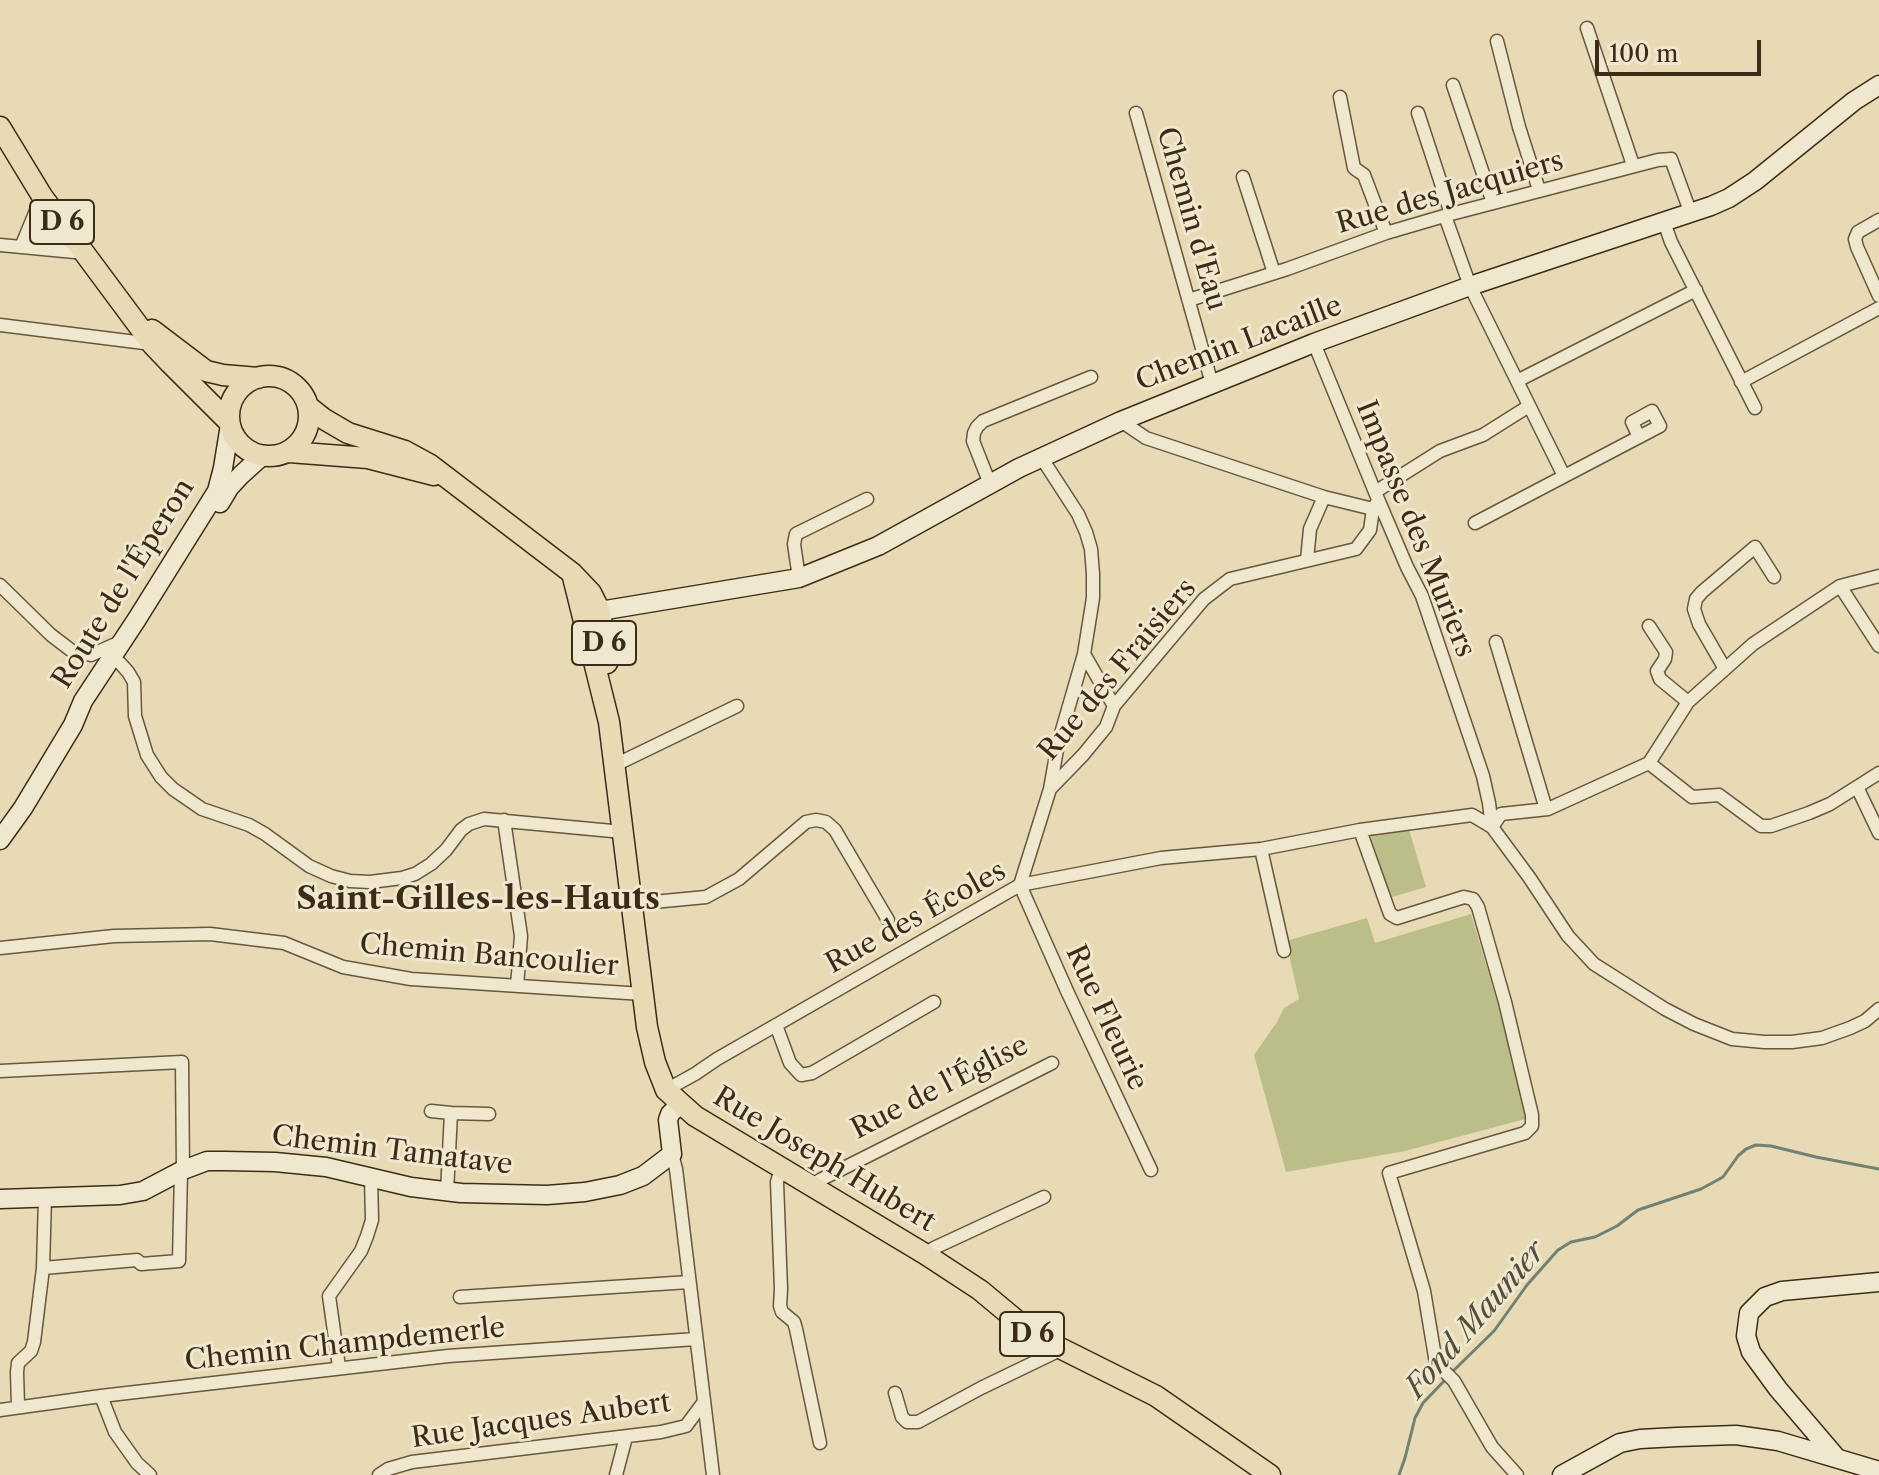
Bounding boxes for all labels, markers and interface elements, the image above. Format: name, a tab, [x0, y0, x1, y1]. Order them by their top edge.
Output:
scale bar	[1599, 24, 1765, 74]
text: 100 m	[1609, 39, 1678, 68]
street label: Chemin d'Eau	[1149, 124, 1233, 314]
street label: Rue des Jacquiers	[1333, 145, 1567, 241]
road number: D 6	[30, 200, 94, 244]
street label: Chemin Lacaille	[1131, 289, 1347, 399]
street label: Impasse des Muriers	[1348, 396, 1482, 662]
street label: Route de l'Éperon	[46, 473, 202, 695]
street label: Rue des Fraisiers	[1032, 572, 1204, 768]
road number: D 6	[572, 621, 636, 665]
street label: Rue des Écoles	[820, 855, 1012, 981]
district label: Saint-Gilles-les-Hauts	[296, 881, 660, 919]
street label: Chemin Bancoulier	[358, 928, 620, 984]
street label: Rue Fleurie	[1058, 940, 1154, 1096]
street label: Rue de l'Église	[846, 1029, 1034, 1147]
street label: Rue Joseph Hubert	[707, 1081, 941, 1239]
street label: Chemin Tamatave	[270, 1120, 514, 1182]
water label: Fond Maunier	[1398, 1234, 1554, 1406]
street label: Chemin Champdemerle	[183, 1311, 507, 1379]
road number: D 6	[1000, 1312, 1064, 1356]
street label: Rue Jacques Aubert	[409, 1386, 673, 1456]

